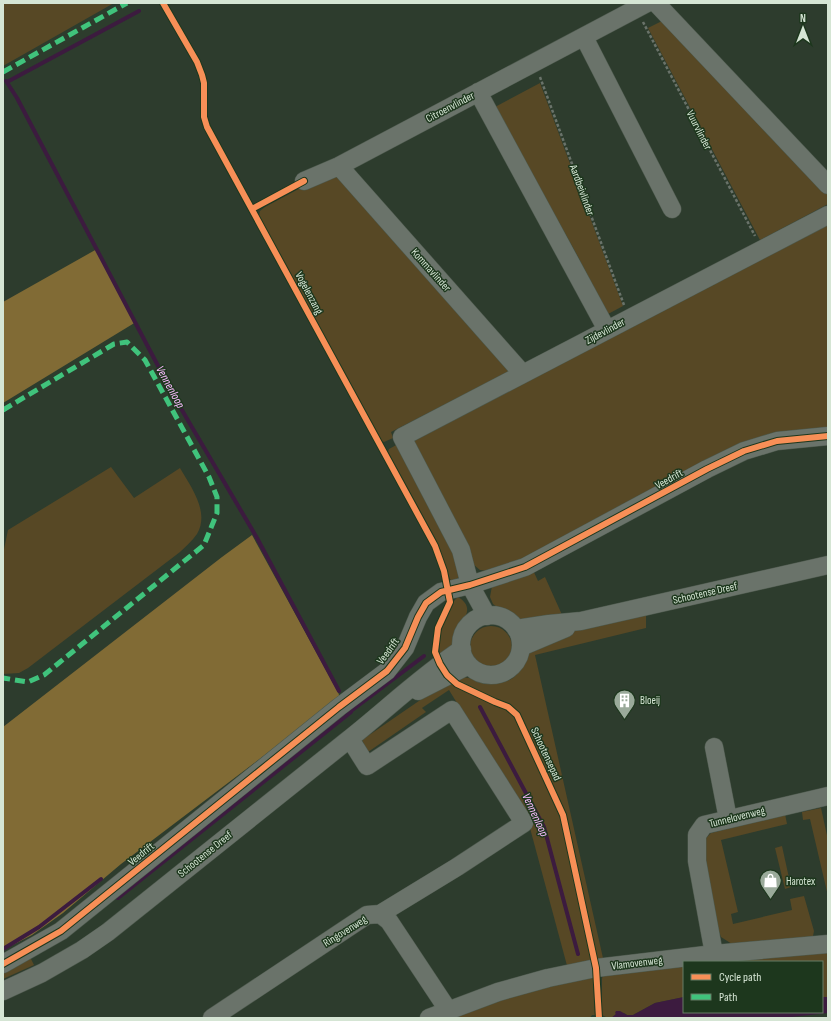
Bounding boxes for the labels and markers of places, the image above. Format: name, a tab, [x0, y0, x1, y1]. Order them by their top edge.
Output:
building icon: Bloeij	[612, 687, 638, 720]
place label: Bloeij	[640, 694, 660, 707]
shop icon: Harotex	[758, 868, 784, 901]
place label: Harotex	[786, 875, 815, 888]

